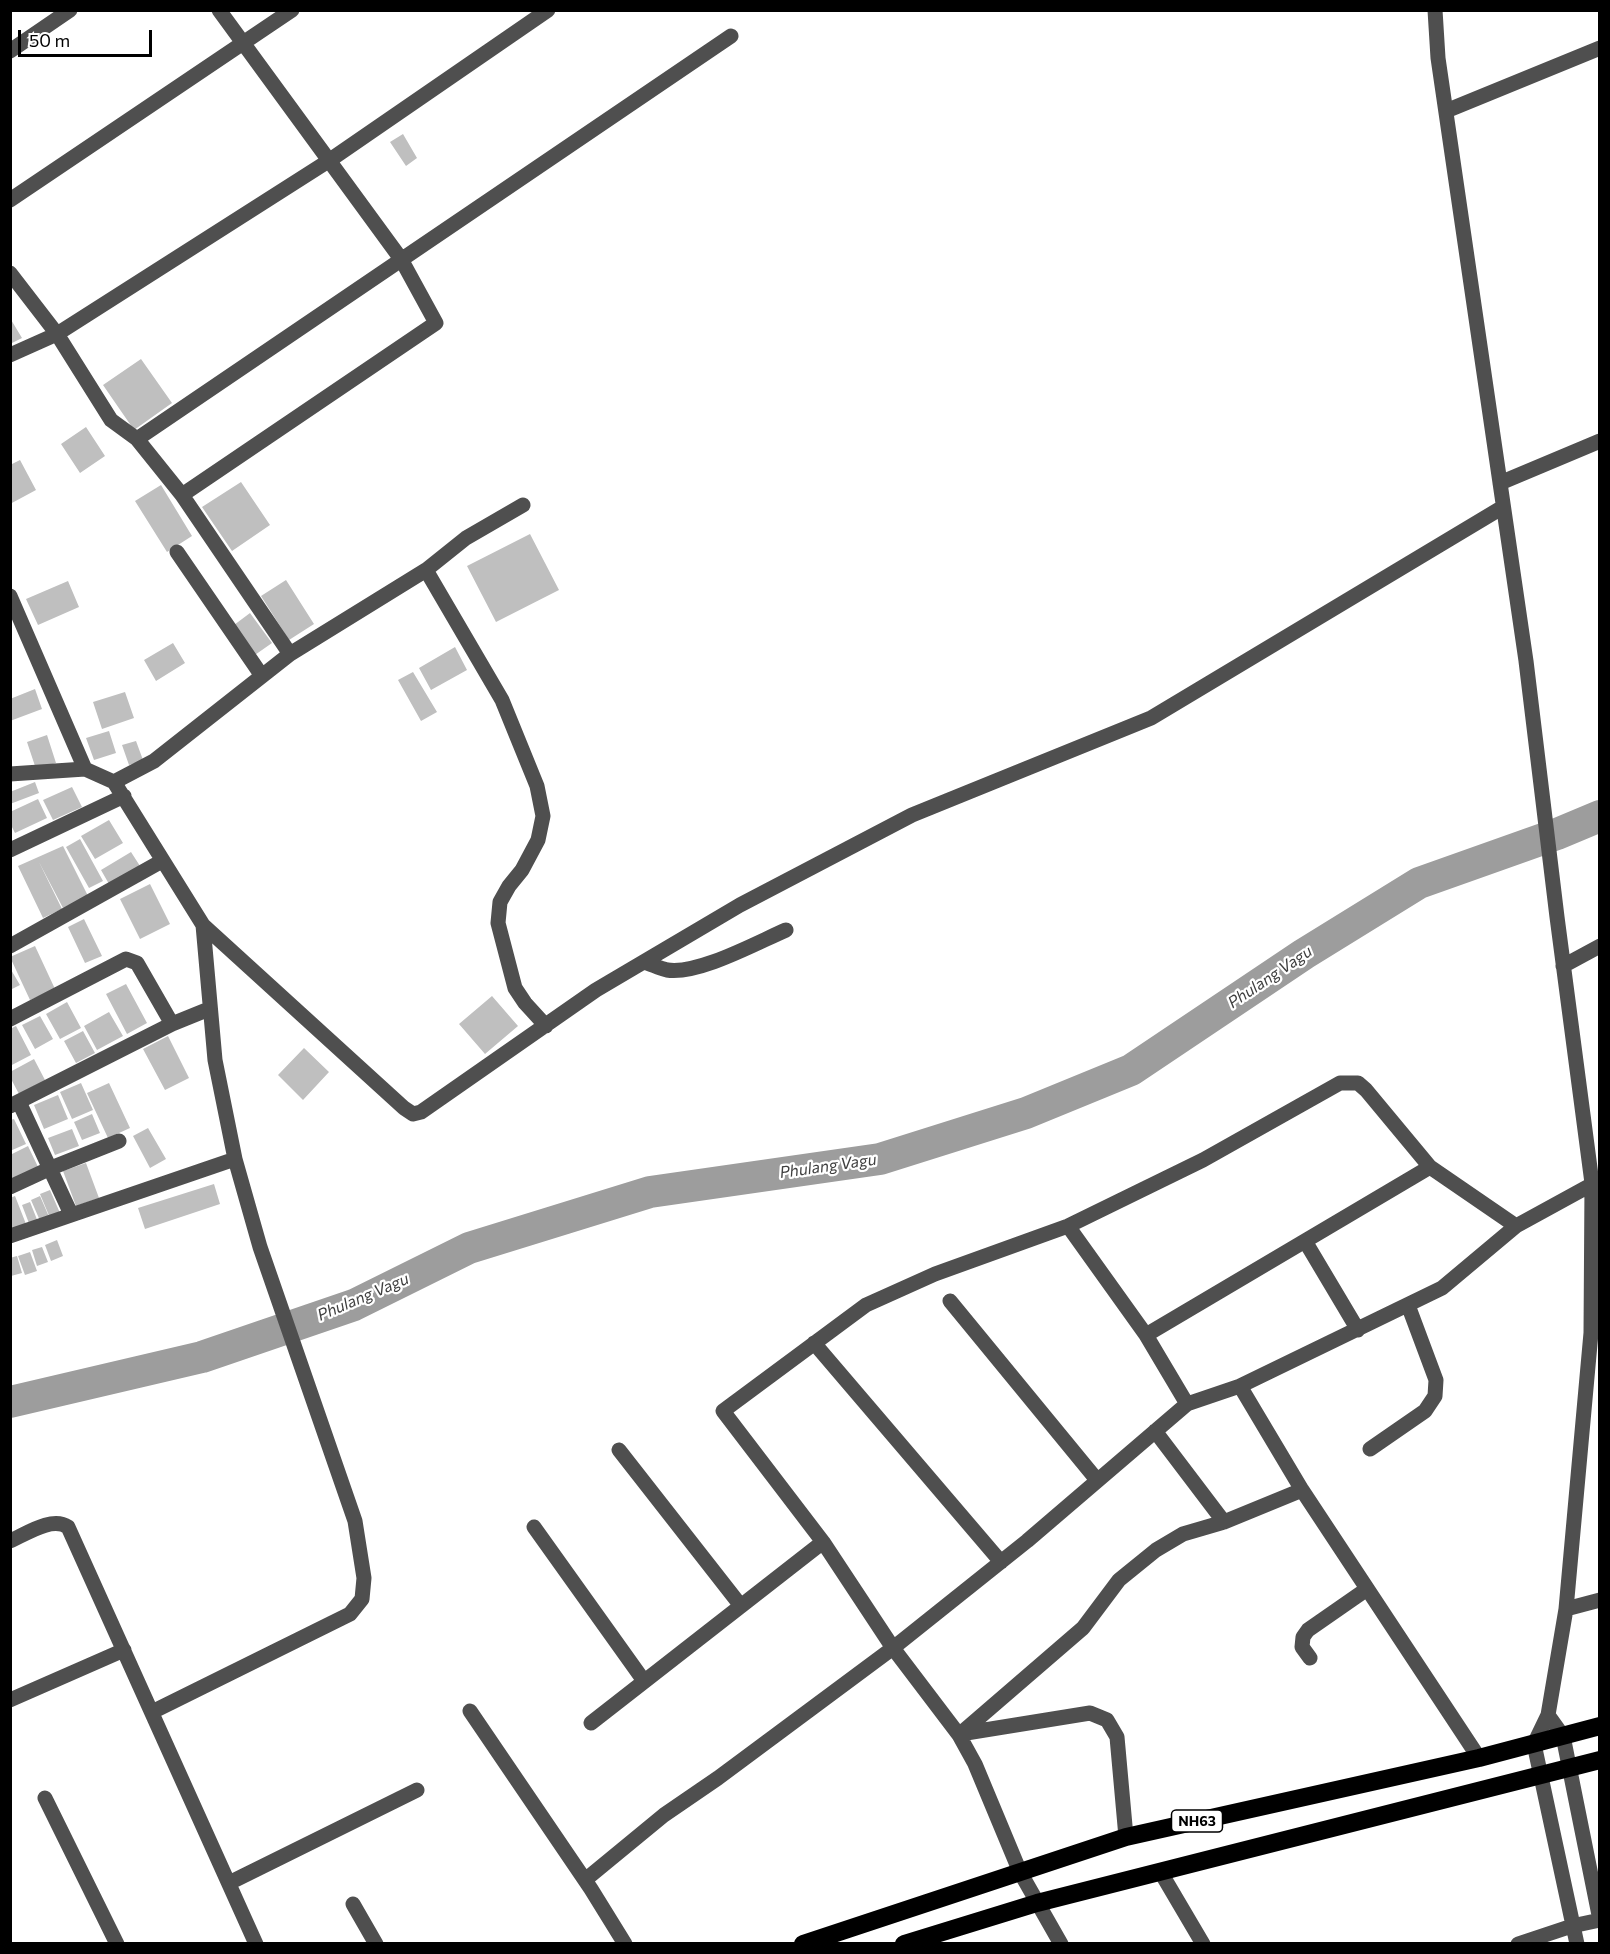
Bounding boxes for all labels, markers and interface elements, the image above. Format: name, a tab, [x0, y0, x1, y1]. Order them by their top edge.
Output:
scale bar	[21, 18, 154, 56]
text: 50 m	[29, 29, 70, 51]
water label: Phulang Vagu	[1224, 942, 1316, 1012]
water label: Phulang Vagu	[778, 1150, 878, 1182]
water label: Phulang Vagu	[314, 1269, 412, 1325]
road number: NH63	[1172, 1810, 1222, 1832]

